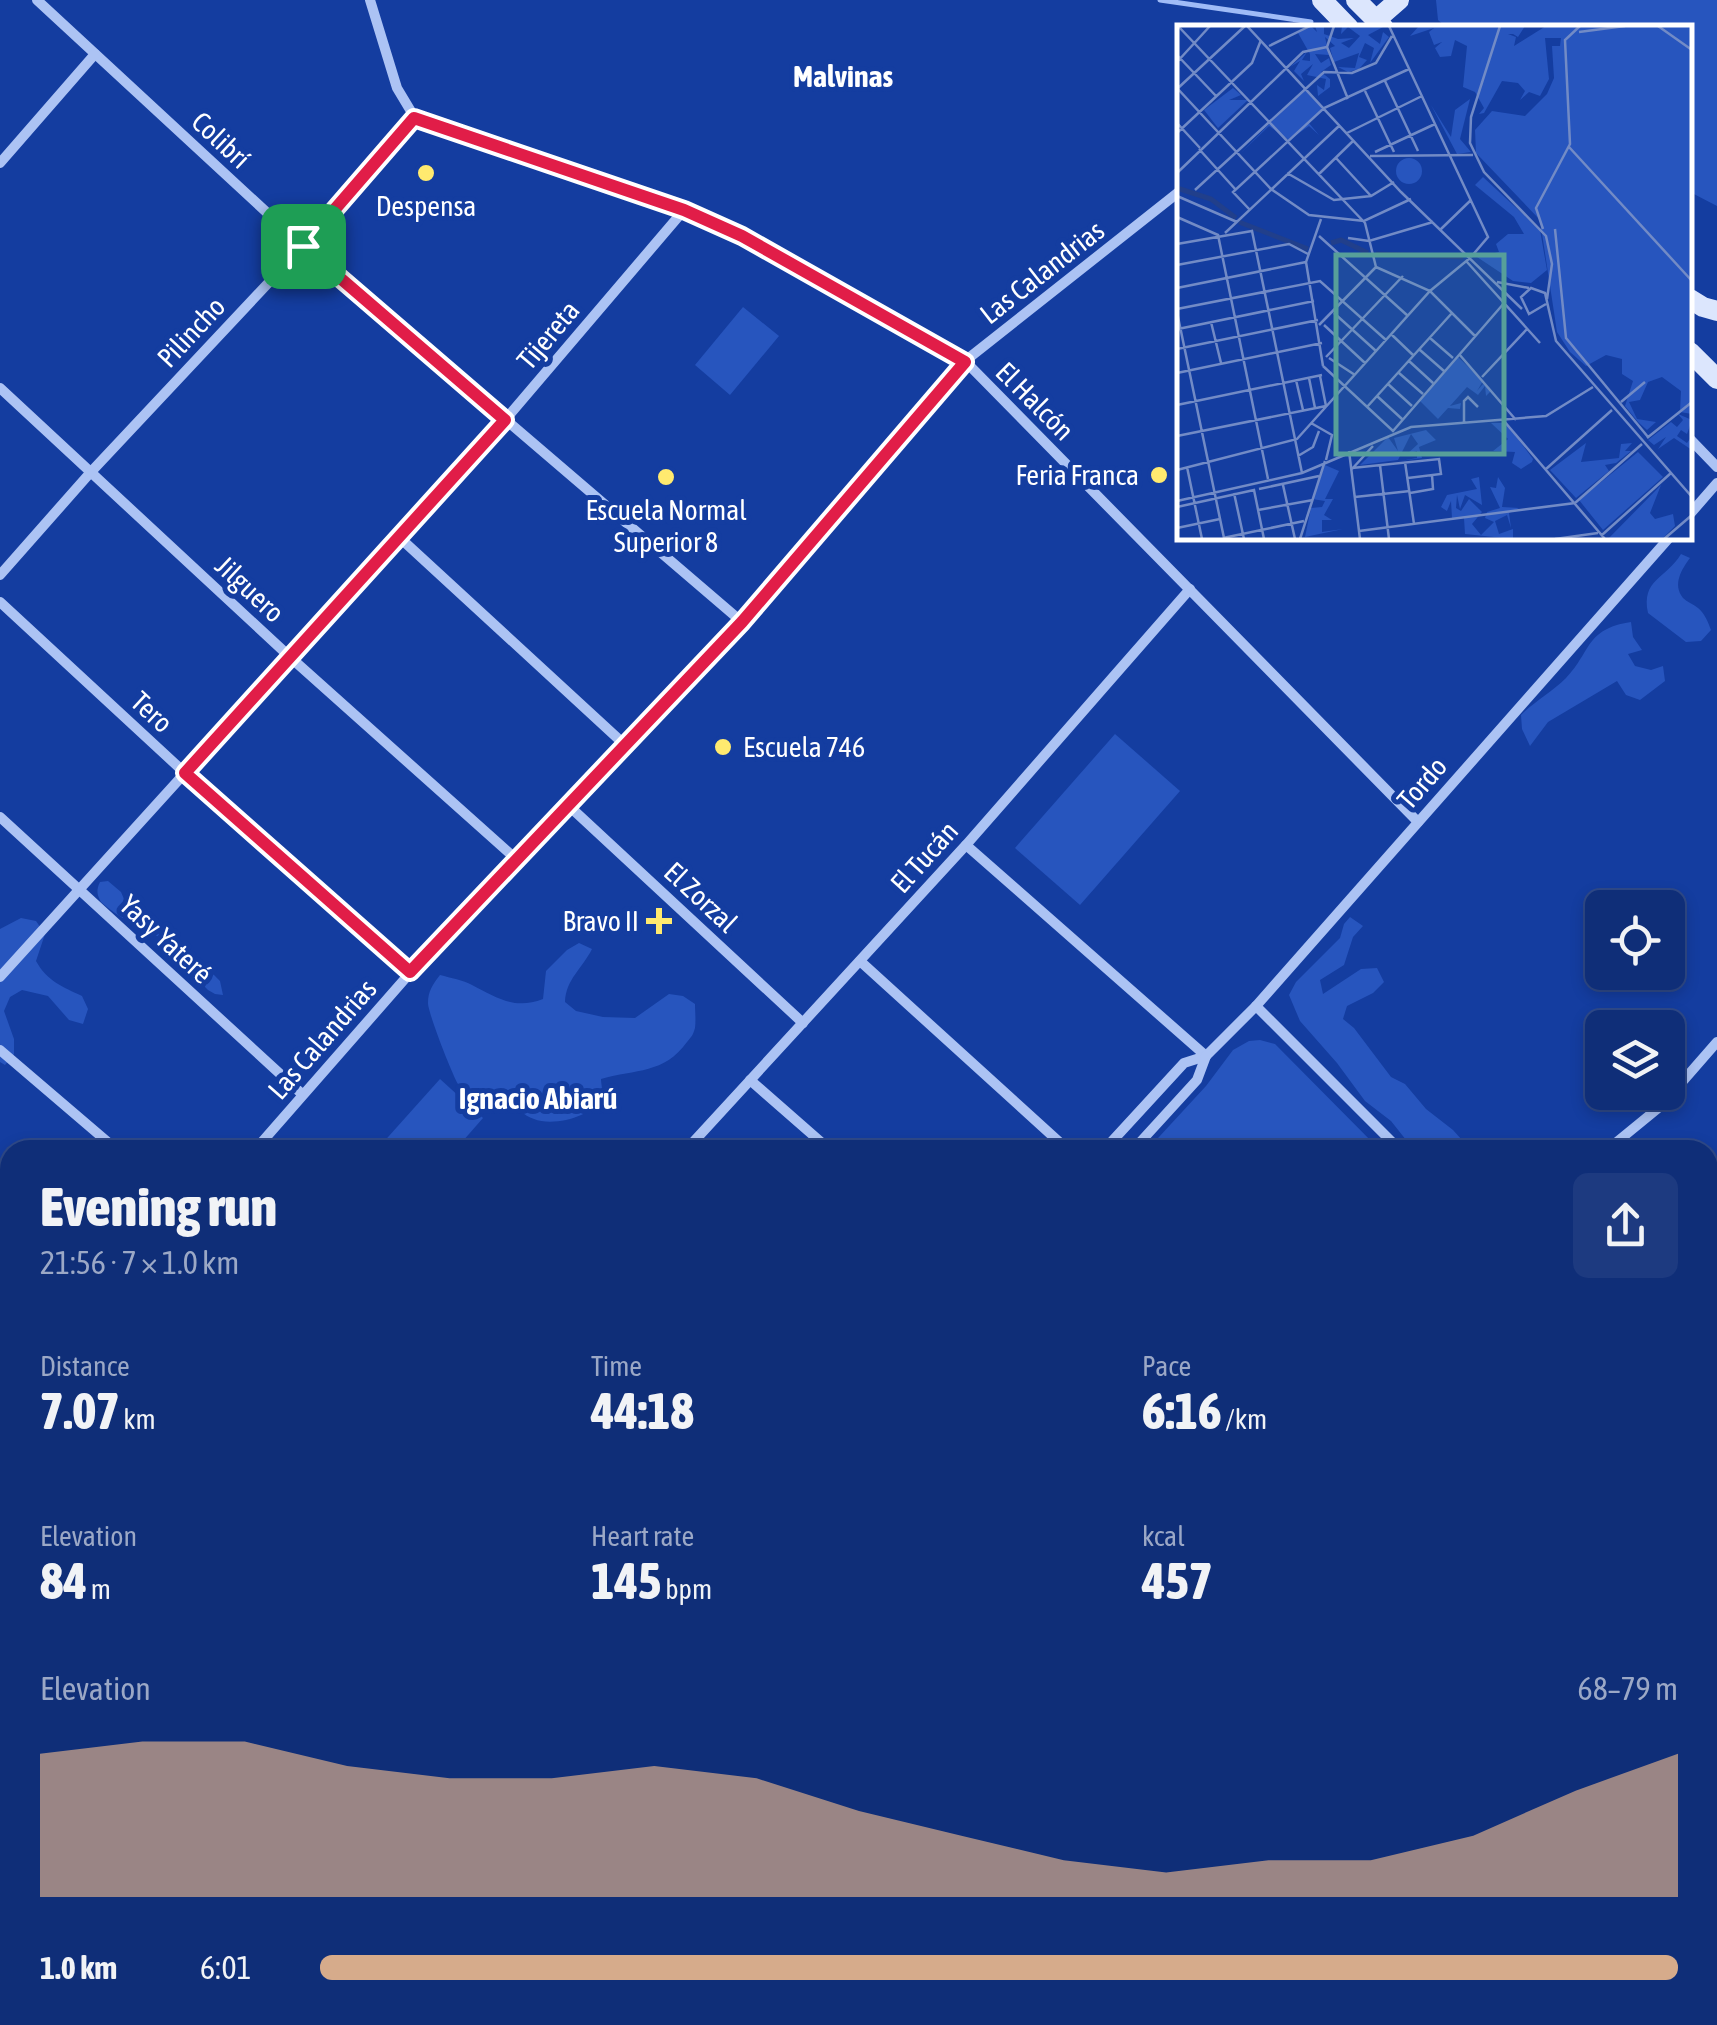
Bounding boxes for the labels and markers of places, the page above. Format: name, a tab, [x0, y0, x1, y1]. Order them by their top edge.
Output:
marker: Despensa	[415, 162, 437, 184]
place label: Despensa	[376, 190, 476, 222]
pin	[261, 204, 346, 289]
place label: Feria Franca	[1016, 459, 1139, 491]
marker: Feria Franca	[1148, 464, 1170, 486]
marker: Escuela Normal Superior 8	[655, 466, 677, 488]
place label: Escuela Normal Superior 8	[585, 494, 747, 558]
place label: Escuela 746	[743, 731, 865, 763]
marker: Escuela 746	[712, 736, 734, 758]
place label: Bravo II	[562, 905, 639, 937]
marker: Bravo II	[648, 910, 670, 932]

